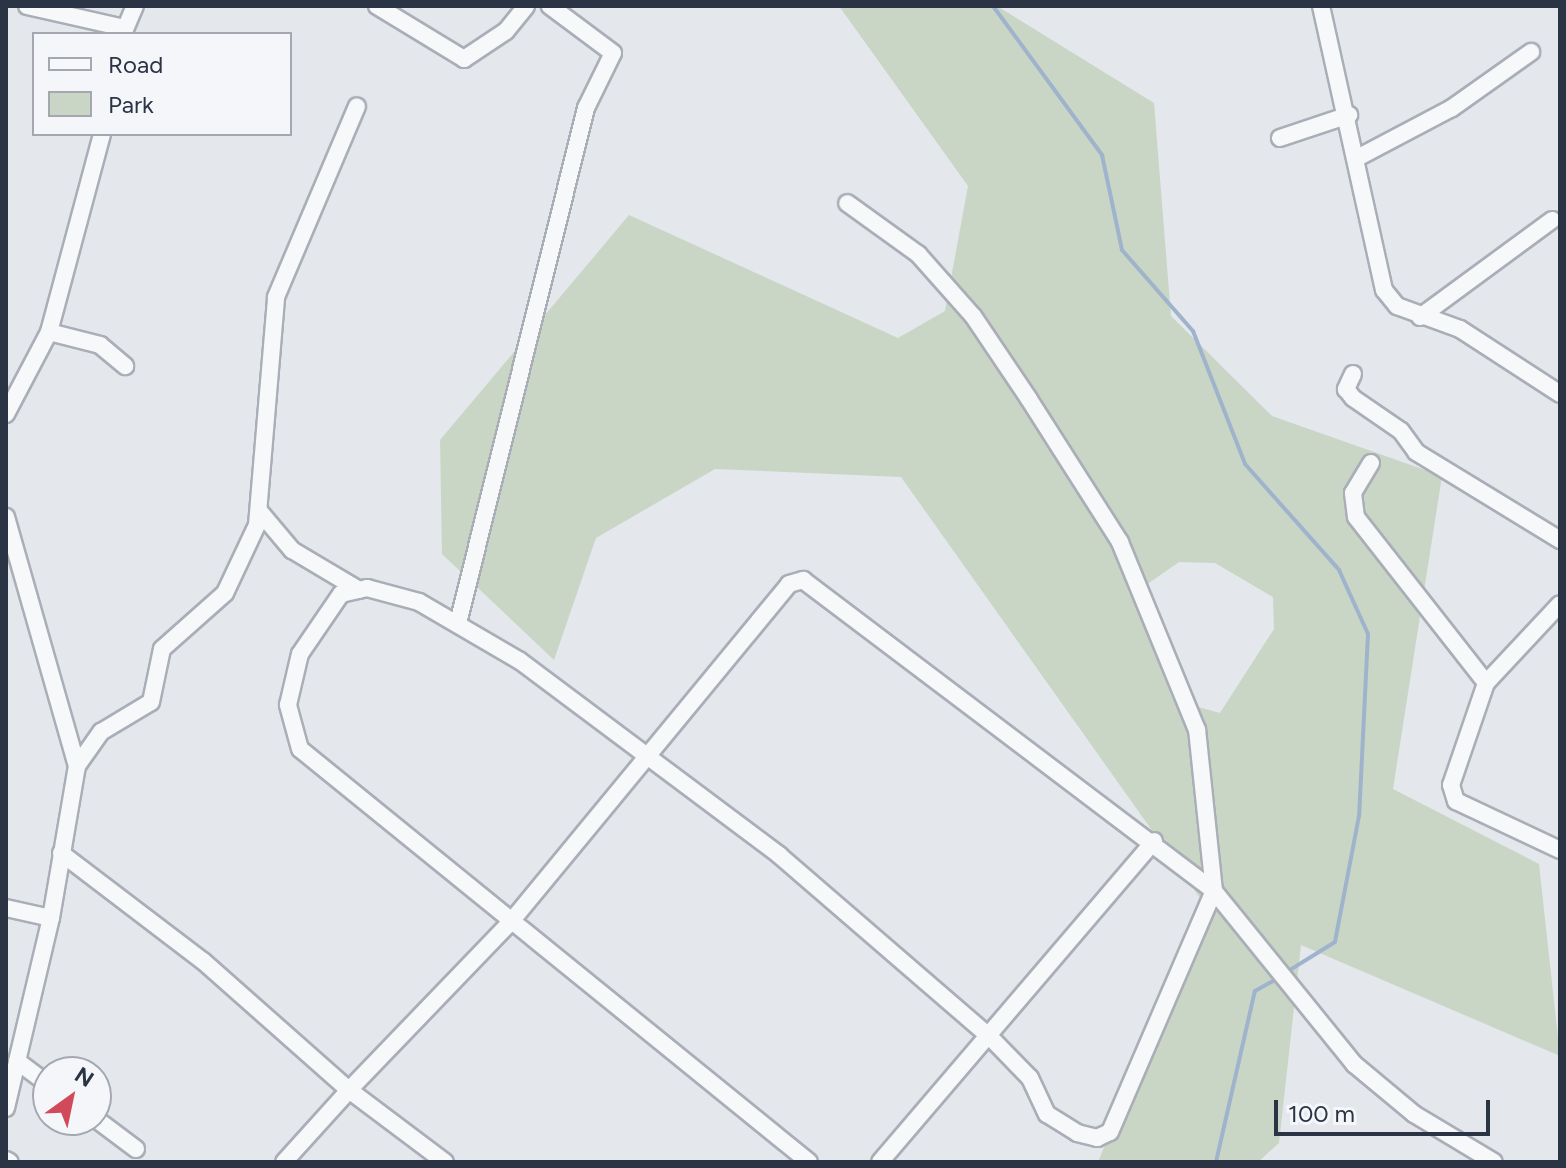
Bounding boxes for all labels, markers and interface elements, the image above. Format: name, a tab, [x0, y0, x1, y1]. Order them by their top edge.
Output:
legend	[32, 32, 292, 136]
text: Road	[108, 50, 163, 79]
text: Park	[108, 90, 154, 119]
north arrow	[32, 1056, 112, 1136]
text: N	[70, 1061, 99, 1093]
scale bar	[1278, 1084, 1494, 1134]
text: 100 m	[1288, 1099, 1355, 1128]

